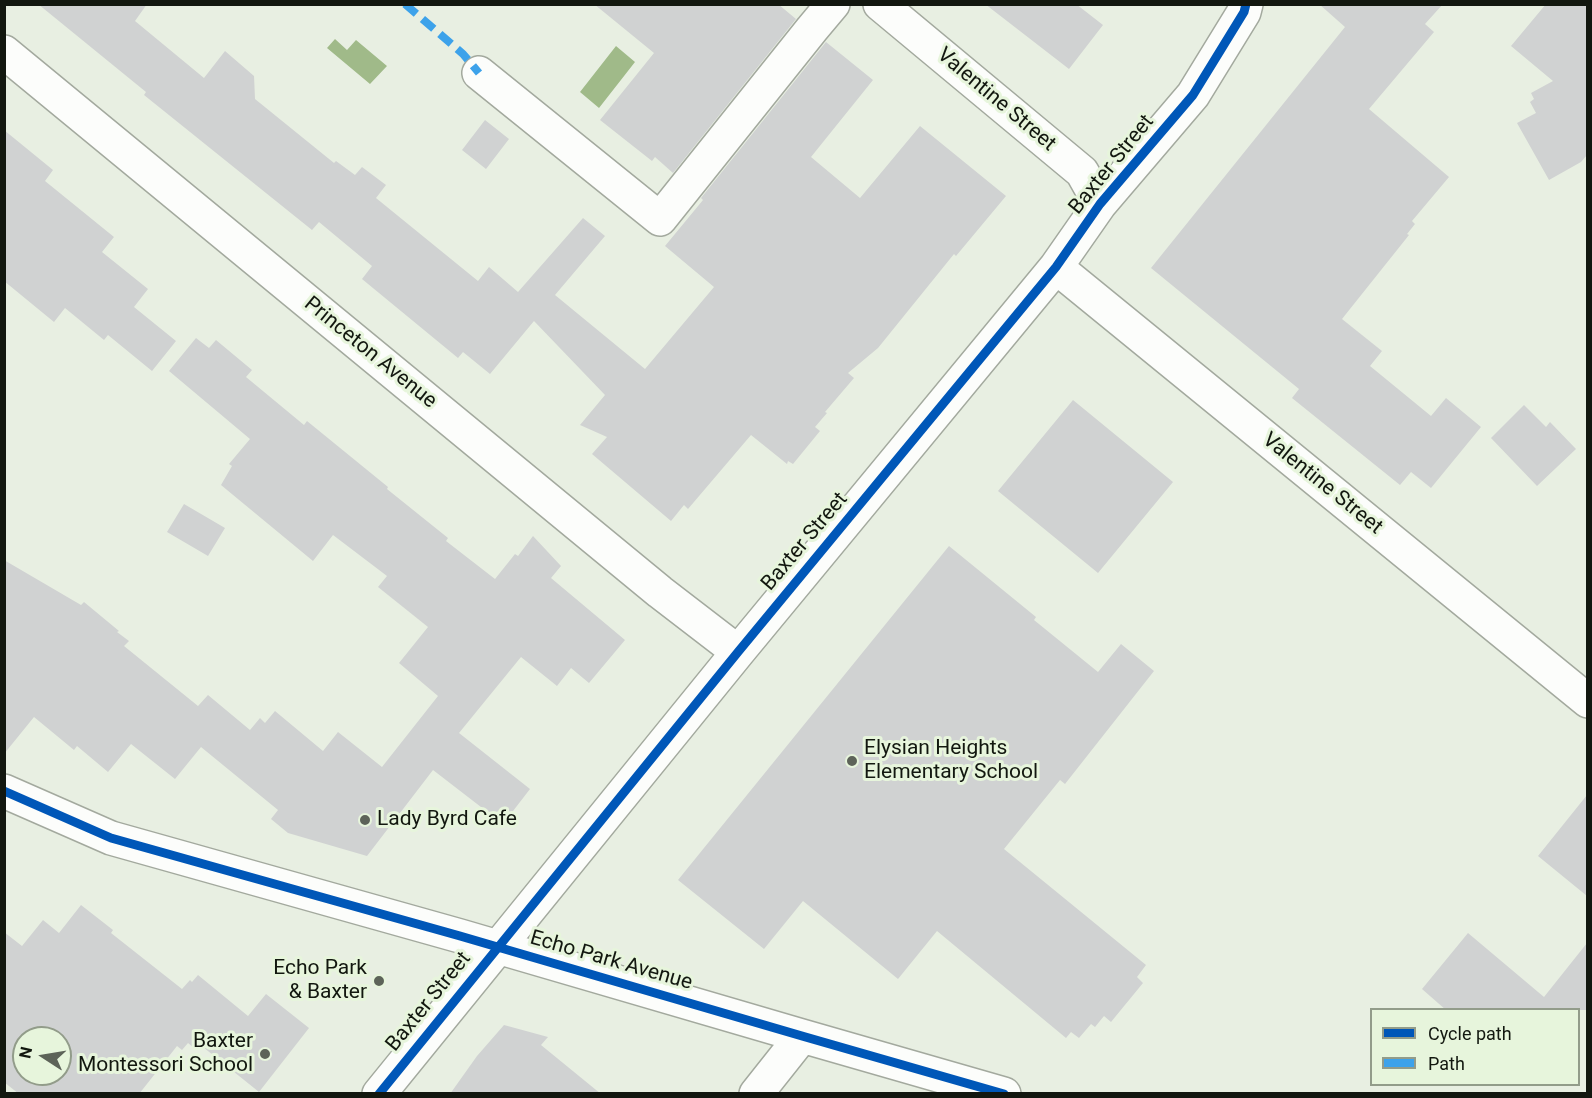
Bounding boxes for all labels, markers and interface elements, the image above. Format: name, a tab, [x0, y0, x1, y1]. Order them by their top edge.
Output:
street label: Valentine Street	[931, 43, 1061, 157]
street label: Baxter Street	[1064, 110, 1160, 220]
street label: Princeton Avenue	[299, 292, 441, 414]
street label: Valentine Street	[1257, 428, 1387, 540]
street label: Baxter Street	[757, 488, 853, 596]
place label: Elysian Heights Elementary School	[864, 736, 1038, 786]
marker: Elysian Heights Elementary School	[845, 754, 859, 768]
place label: Lady Byrd Cafe	[377, 807, 517, 833]
marker: Lady Byrd Cafe	[358, 813, 372, 827]
street label: Echo Park Avenue	[527, 926, 695, 996]
street label: Baxter Street	[381, 947, 477, 1057]
place label: Echo Park & Baxter	[273, 956, 367, 1006]
marker: Echo Park & Baxter	[372, 974, 386, 988]
legend	[1370, 1008, 1580, 1086]
text: Cycle path	[1428, 1023, 1512, 1044]
north arrow	[12, 1026, 72, 1086]
place label: Baxter Montessori School	[78, 1029, 253, 1079]
text: N	[15, 1045, 36, 1060]
marker: Baxter Montessori School	[258, 1047, 272, 1061]
text: Path	[1428, 1053, 1465, 1074]

